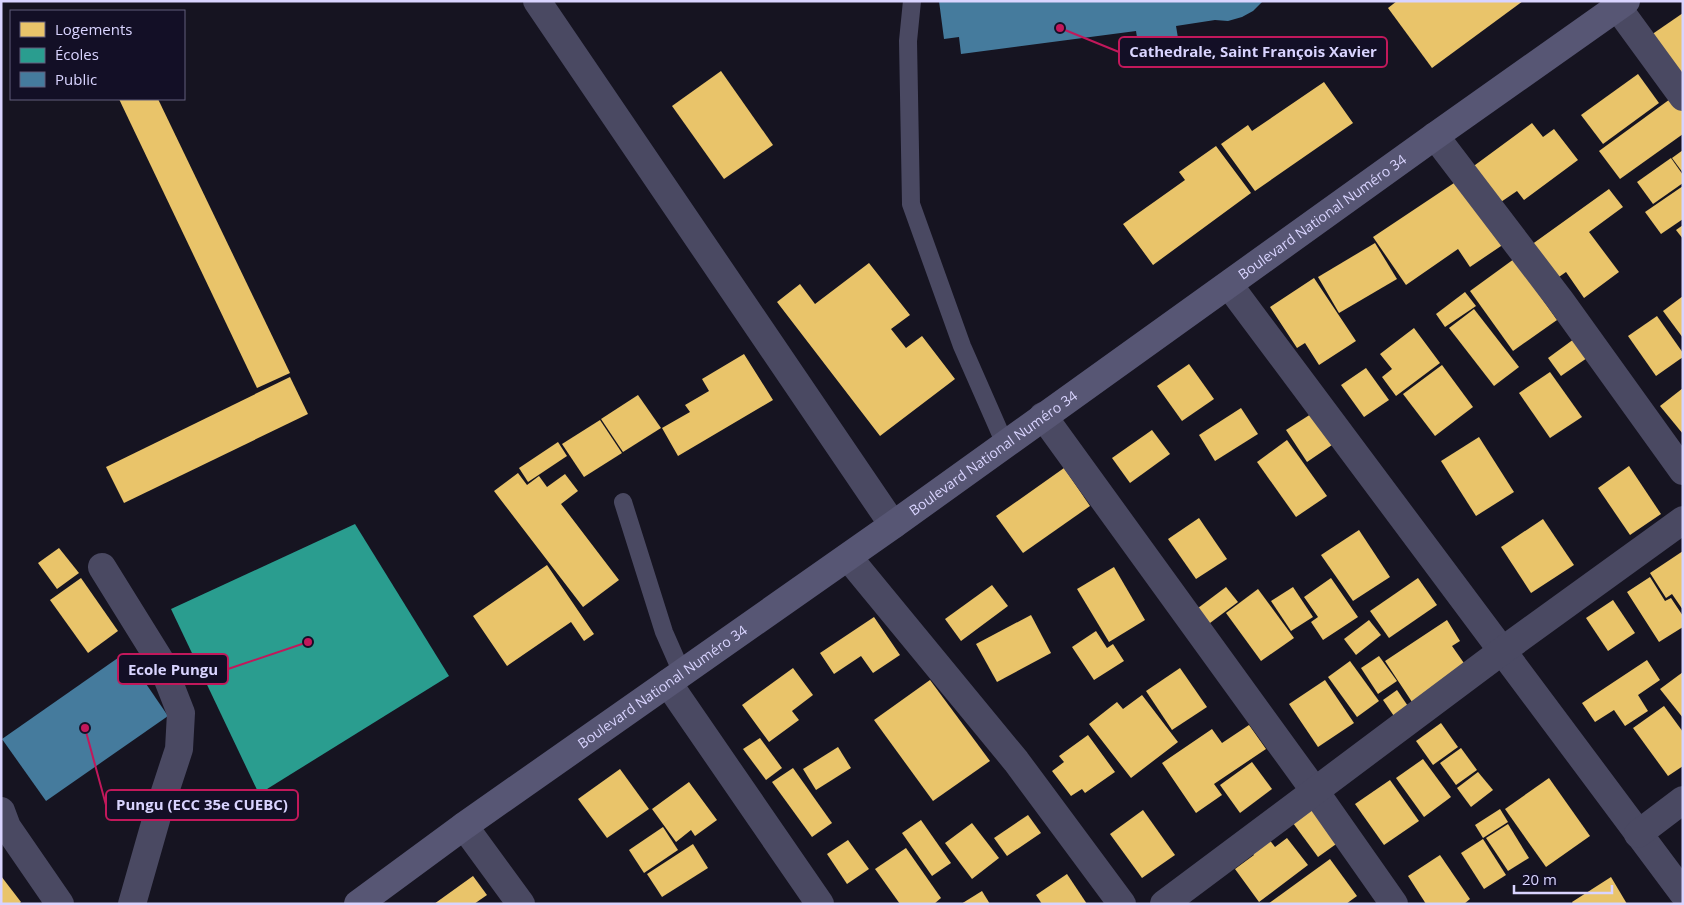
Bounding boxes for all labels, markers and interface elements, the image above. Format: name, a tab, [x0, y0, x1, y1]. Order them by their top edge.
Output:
legend	[10, 10, 185, 100]
text: Logements	[55, 19, 132, 39]
callout: Cathedrale, Saint François Xavier	[1119, 37, 1387, 67]
text: Cathedrale, Saint François Xavier	[1129, 41, 1377, 61]
text: Écoles	[55, 44, 99, 64]
text: Public	[55, 69, 97, 89]
street label: Boulevard National Numéro 34	[1234, 150, 1410, 283]
street label: Boulevard National Numéro 34	[905, 386, 1081, 520]
street label: Boulevard National Numéro 34	[574, 620, 751, 752]
callout: Ecole Pungu	[118, 654, 228, 684]
text: Ecole Pungu	[128, 659, 218, 679]
callout: Pungu (ECC 35e CUEBC)	[106, 790, 298, 820]
text: Pungu (ECC 35e CUEBC)	[116, 794, 288, 814]
scale bar	[1514, 862, 1612, 894]
text: 20 m	[1522, 869, 1557, 889]

